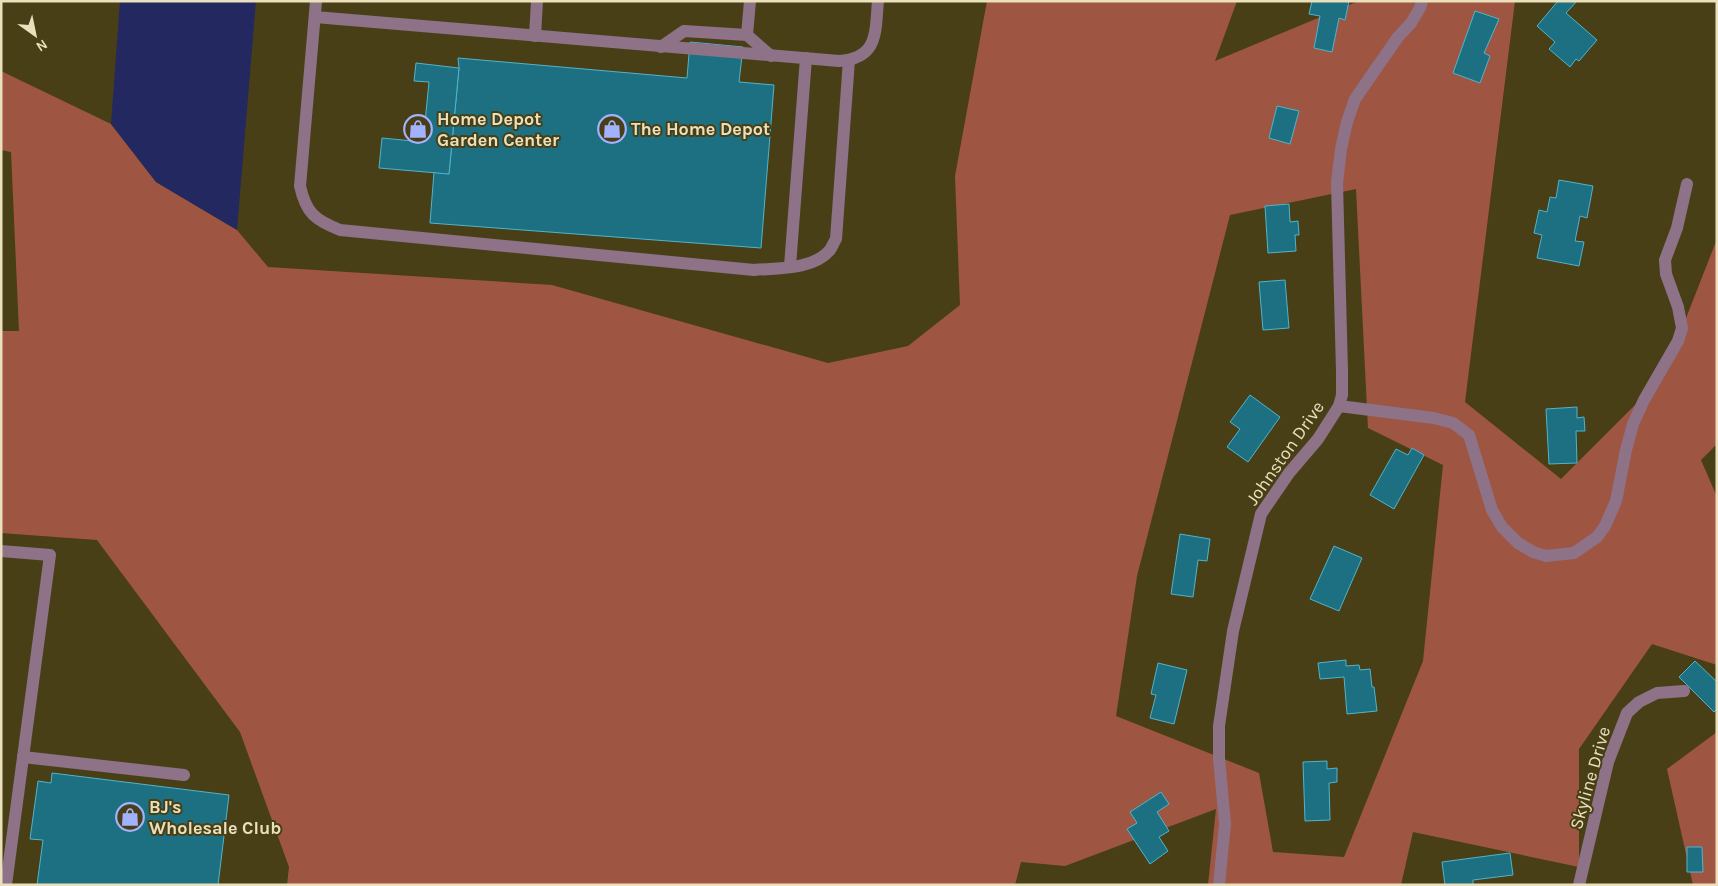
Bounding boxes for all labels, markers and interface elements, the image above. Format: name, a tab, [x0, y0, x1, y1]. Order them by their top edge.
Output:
north arrow	[10, 10, 60, 60]
text: N	[33, 36, 51, 55]
place label: Home Depot Garden Center	[437, 108, 559, 151]
shop icon: Home Depot Garden Center	[403, 114, 433, 144]
shop icon: The Home Depot	[597, 114, 627, 144]
place label: The Home Depot	[631, 118, 770, 140]
street label: Johnston Drive	[1241, 397, 1329, 509]
street label: Skyline Drive	[1565, 724, 1615, 832]
place label: BJ's Wholesale Club	[149, 796, 281, 839]
shop icon: BJ's Wholesale Club	[115, 802, 145, 832]

